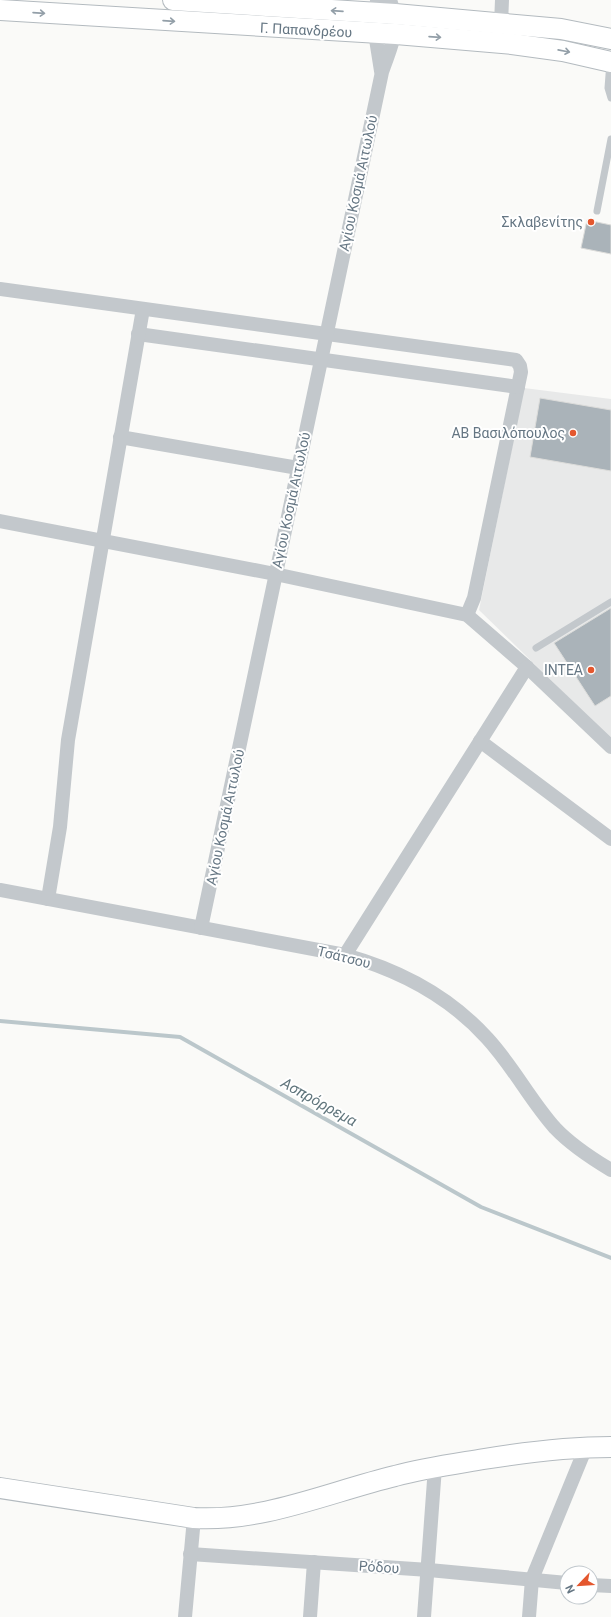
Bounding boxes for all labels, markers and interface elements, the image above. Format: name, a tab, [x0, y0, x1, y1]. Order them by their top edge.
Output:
one-way arrow	[331, 8, 344, 15]
one-way arrow	[32, 9, 45, 16]
one-way arrow	[162, 18, 175, 25]
street label: Γ. Παπανδρέου	[260, 20, 352, 40]
one-way arrow	[428, 34, 441, 41]
one-way arrow	[557, 47, 570, 55]
street label: Αγίου Κοσμά Αιτωλού	[336, 113, 380, 253]
place label: Σκλαβενίτης	[502, 214, 583, 230]
marker: Σκλαβενίτης	[586, 217, 596, 227]
place label: ΑΒ Βασιλόπουλος	[451, 425, 565, 441]
marker: ΑΒ Βασιλόπουλος	[568, 428, 578, 438]
street label: Αγίου Κοσμά Αιτωλού	[269, 430, 313, 570]
place label: INTEA	[544, 662, 583, 678]
marker: INTEA	[586, 665, 596, 675]
street label: Αγίου Κοσμά Αιτωλού	[203, 747, 247, 887]
street label: Τσάτσου	[316, 943, 372, 971]
water label: Ασπρόρρεμα	[277, 1073, 360, 1130]
street label: Ρόδου	[358, 1558, 400, 1576]
north arrow	[559, 1565, 599, 1605]
text: N	[563, 1583, 578, 1595]

